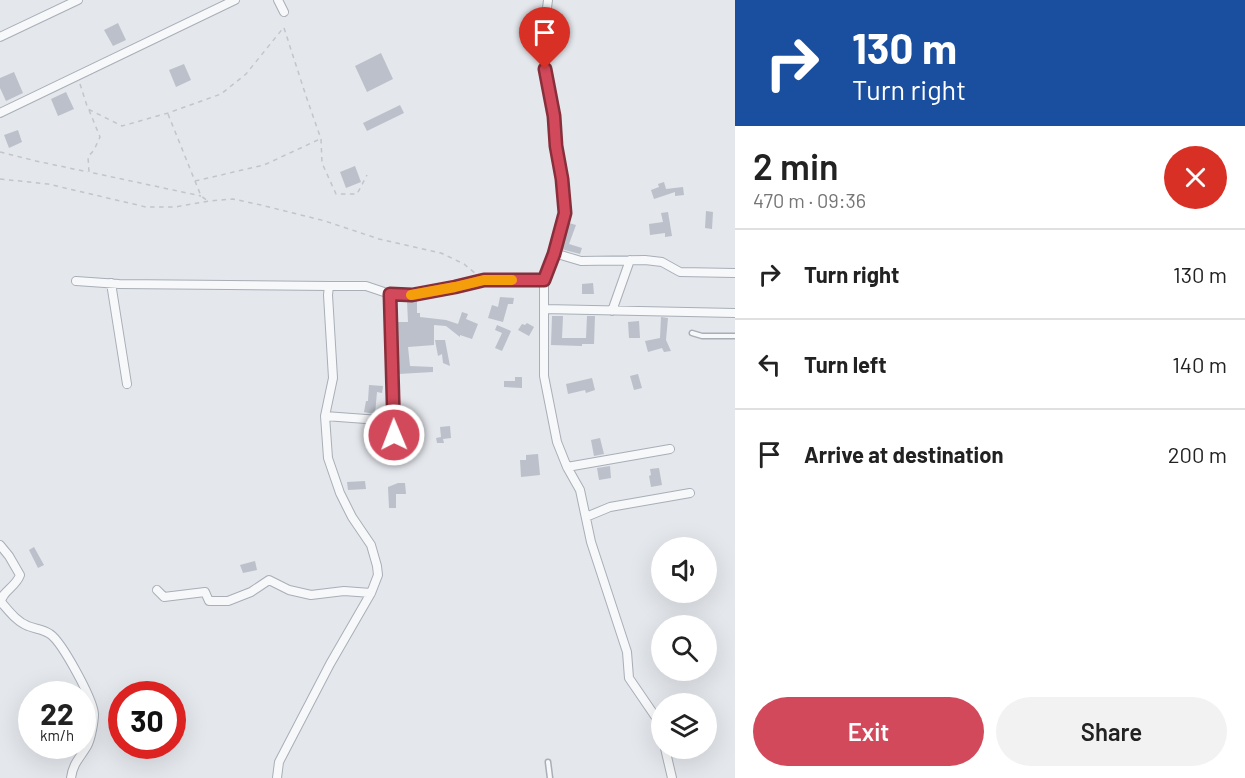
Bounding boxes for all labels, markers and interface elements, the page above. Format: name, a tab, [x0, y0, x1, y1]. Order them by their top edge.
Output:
pin	[519, 7, 570, 69]
icon: arrive	[528, 16, 561, 49]
text: 130 m	[852, 22, 957, 72]
icon: right	[753, 24, 831, 102]
text: Turn right	[852, 73, 966, 105]
text: 2 min	[753, 144, 839, 187]
button: close	[1164, 146, 1227, 209]
text: 470 m · 09:36	[753, 188, 866, 212]
icon: right	[753, 258, 786, 291]
text: Turn right	[804, 261, 899, 287]
text: 130 m	[1173, 261, 1227, 287]
icon: left	[753, 348, 786, 381]
text: Turn left	[804, 351, 887, 377]
text: 140 m	[1172, 351, 1227, 377]
position arrow	[362, 403, 426, 467]
icon: arrive	[753, 438, 786, 471]
text: Arrive at destination	[804, 441, 1003, 467]
text: 200 m	[1168, 441, 1227, 467]
map controls	[651, 537, 717, 759]
button: sound	[651, 537, 717, 603]
button: search	[651, 615, 717, 681]
speed limit sign: 30	[108, 681, 186, 759]
button: layers	[651, 693, 717, 759]
text: 22	[40, 695, 74, 731]
button: Exit	[753, 697, 984, 766]
button: Share	[996, 697, 1227, 766]
text: km/h	[40, 726, 74, 744]

